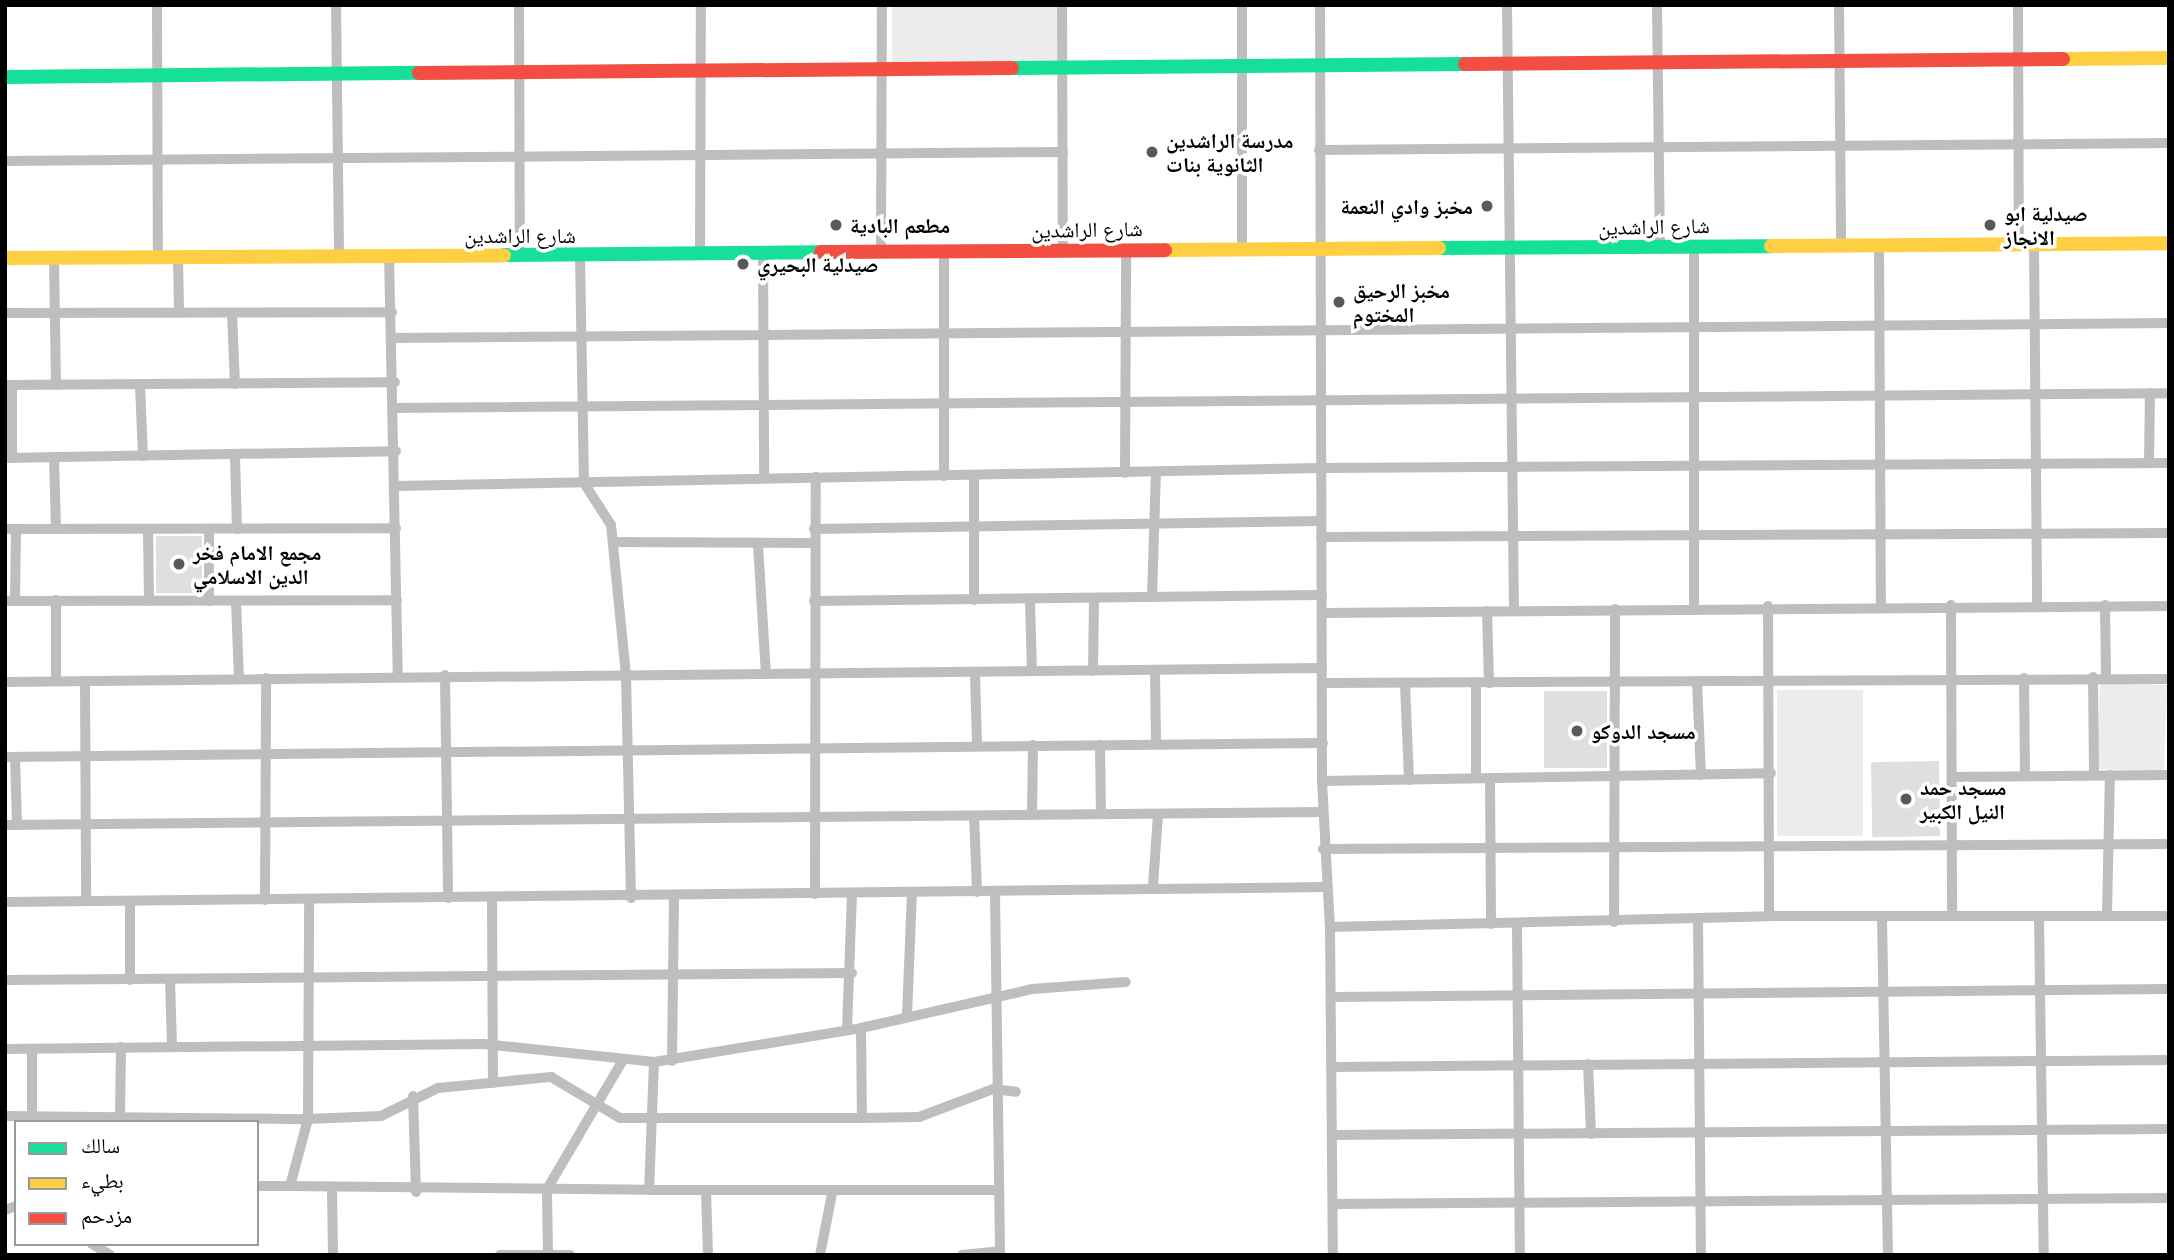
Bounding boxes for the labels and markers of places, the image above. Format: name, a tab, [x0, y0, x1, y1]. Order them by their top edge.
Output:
place label: مدرسة الراشدين الثانوية بنات	[1166, 127, 1293, 177]
marker: مدرسة الراشدين الثانوية بنات	[1144, 144, 1160, 160]
place label: مخبز وادي النعمة	[1341, 193, 1473, 219]
marker: مخبز وادي النعمة	[1479, 198, 1495, 214]
place label: صيدلية ابو الانجاز	[2004, 200, 2088, 250]
place label: مطعم البادية	[850, 212, 950, 238]
marker: مطعم البادية	[828, 217, 844, 233]
marker: صيدلية ابو الانجاز	[1982, 217, 1998, 233]
place label: صيدلية البحيري	[757, 251, 878, 277]
marker: صيدلية البحيري	[735, 256, 751, 272]
place label: مخبز الرحيق المختوم	[1353, 277, 1450, 327]
marker: مخبز الرحيق المختوم	[1331, 294, 1347, 310]
place label: مجمع الامام فخر الدين الاسلامي	[193, 539, 321, 589]
marker: مجمع الامام فخر الدين الاسلامي	[171, 556, 187, 572]
place label: مسجد الدوكو	[1591, 718, 1696, 744]
marker: مسجد الدوكو	[1569, 723, 1585, 739]
place label: مسجد حمد النيل الكبير	[1920, 774, 2006, 824]
marker: مسجد حمد النيل الكبير	[1898, 791, 1914, 807]

